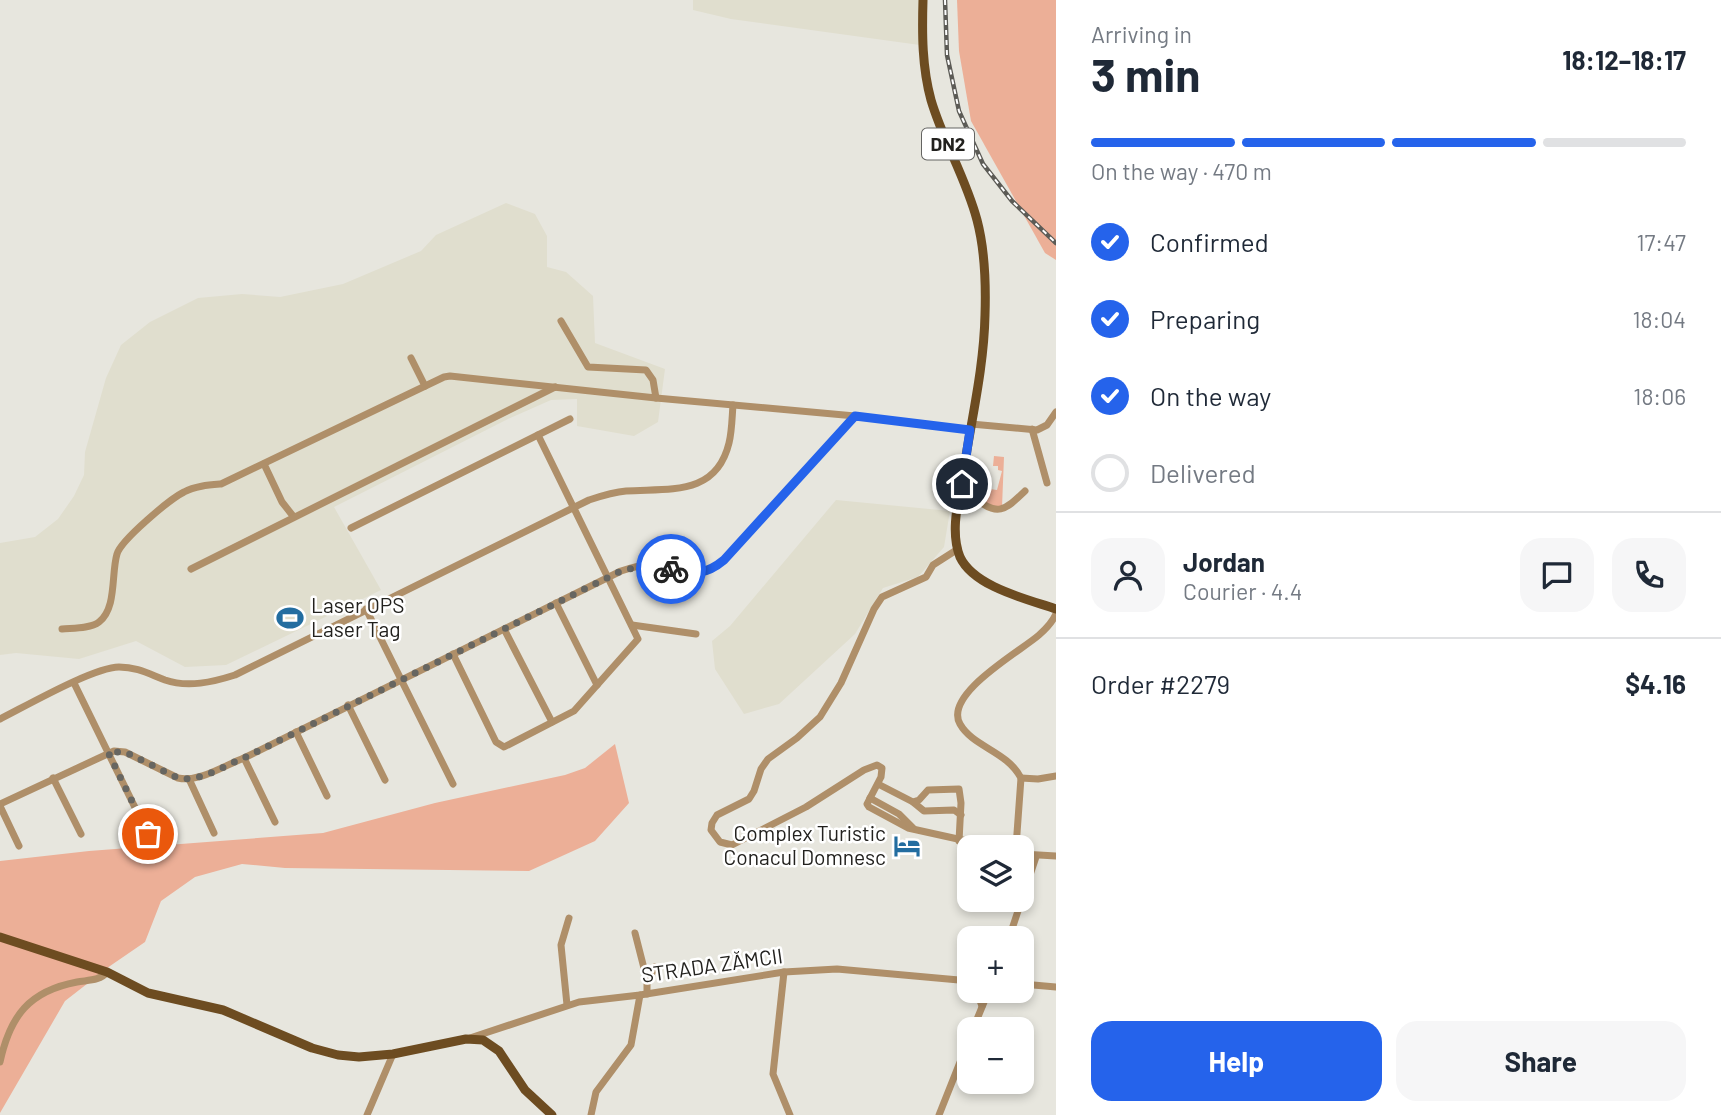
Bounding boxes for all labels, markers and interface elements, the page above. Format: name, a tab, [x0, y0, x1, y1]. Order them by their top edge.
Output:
text: Arriving in	[1091, 20, 1192, 48]
text: 18:12–18:17	[1562, 44, 1686, 75]
text: 3 min	[1091, 46, 1200, 101]
road number: DN2	[922, 128, 974, 160]
text: On the way · 470 m	[1091, 157, 1272, 185]
icon: check	[1091, 223, 1129, 261]
text: Confirmed	[1150, 226, 1269, 257]
text: 17:47	[1636, 228, 1686, 256]
icon: check	[1091, 300, 1129, 338]
text: Preparing	[1150, 303, 1260, 334]
text: 18:04	[1633, 305, 1686, 333]
icon: check	[1091, 377, 1129, 415]
text: On the way	[1150, 380, 1271, 411]
text: 18:06	[1633, 382, 1686, 410]
pin	[932, 454, 992, 514]
text: Delivered	[1150, 457, 1256, 488]
icon: home	[943, 465, 981, 503]
courier	[636, 534, 706, 604]
button: person	[1091, 538, 1165, 612]
button: chat	[1520, 538, 1594, 612]
button: phone	[1612, 538, 1686, 612]
text: Jordan	[1183, 546, 1265, 577]
icon: bike	[652, 550, 690, 588]
text: Courier · 4.4	[1183, 577, 1302, 605]
place label: Laser OPS Laser Tag	[311, 592, 405, 641]
sports icon: Laser OPS Laser Tag	[275, 603, 305, 633]
text: Order #2279	[1091, 668, 1230, 699]
text: $4.16	[1625, 668, 1686, 699]
pin	[118, 804, 178, 864]
icon: bag	[129, 815, 167, 853]
place label: Complex Turistic Conacul Domnesc	[724, 820, 886, 869]
hotel icon: Complex Turistic Conacul Domnesc	[892, 831, 922, 861]
map controls	[957, 835, 1034, 1094]
button: layers	[957, 835, 1034, 912]
button: +	[957, 926, 1034, 1003]
street label: STRADA ZĂMCII	[639, 942, 784, 987]
button: −	[957, 1017, 1034, 1094]
button: Help	[1091, 1021, 1382, 1101]
button: Share	[1396, 1021, 1686, 1101]

